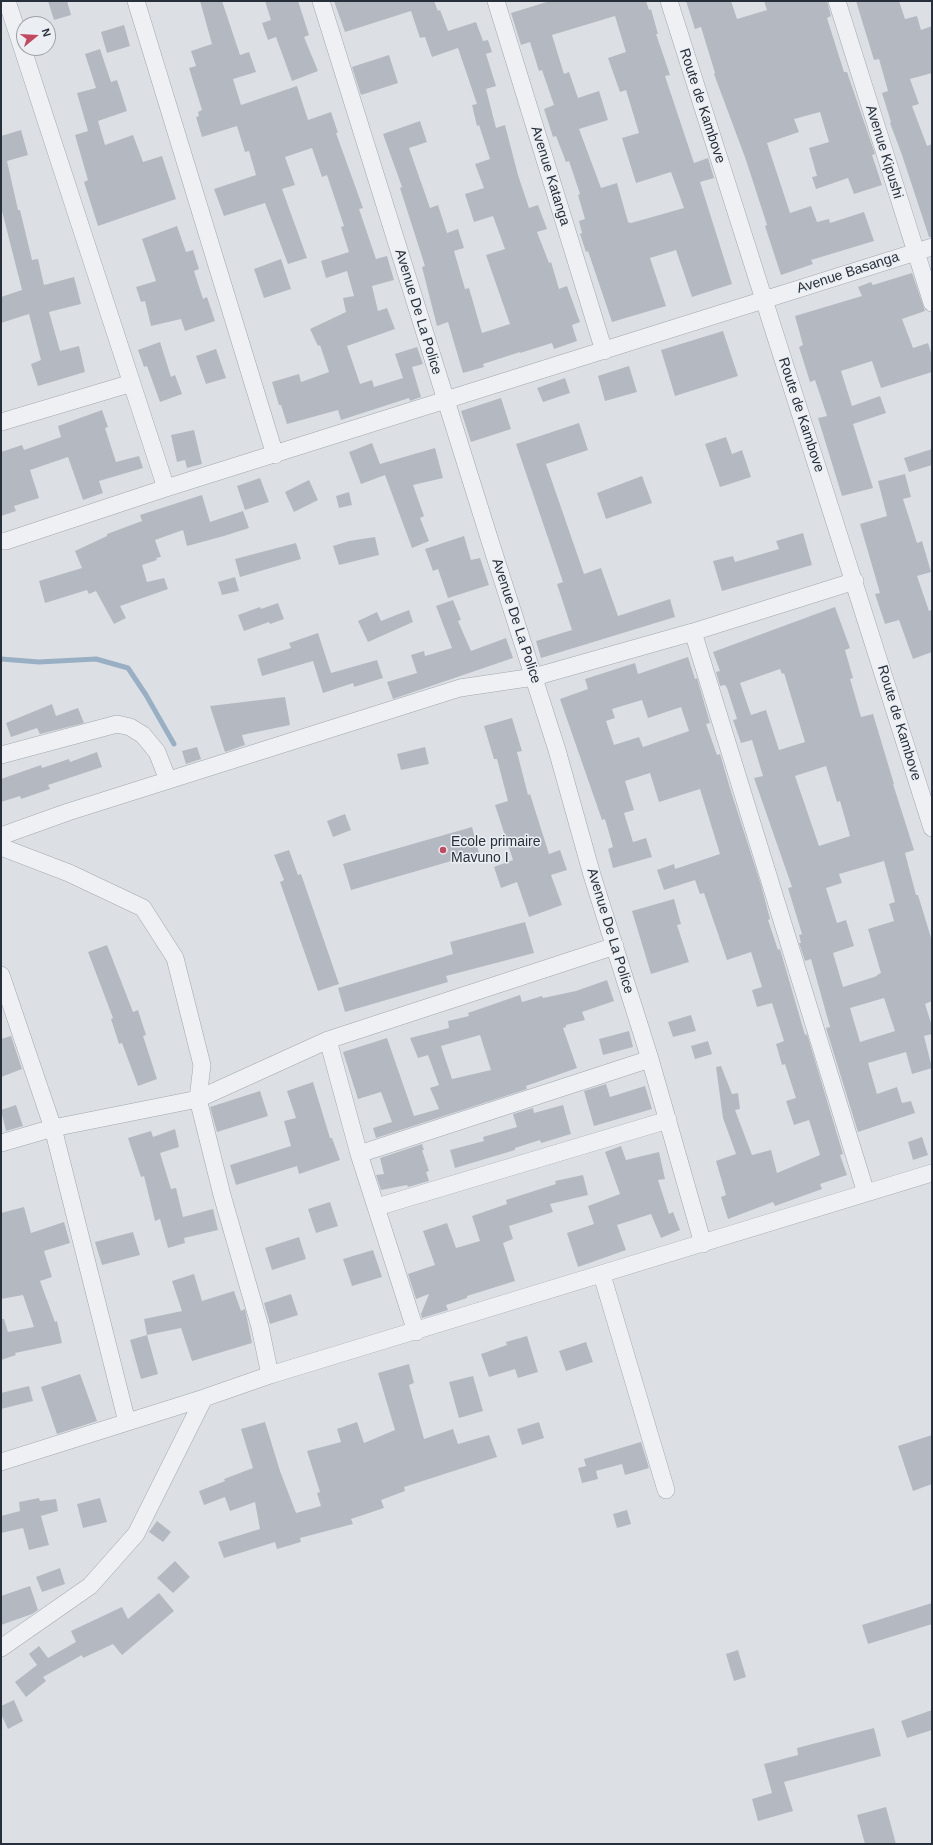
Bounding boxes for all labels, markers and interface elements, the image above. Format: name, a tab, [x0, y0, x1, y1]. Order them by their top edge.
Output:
north arrow	[16, 16, 56, 56]
text: N	[40, 27, 53, 38]
street label: Route de Kambove	[675, 46, 729, 166]
street label: Avenue Kipushi	[862, 103, 906, 201]
street label: Avenue Katanga	[527, 124, 573, 228]
street label: Avenue De La Police	[391, 247, 445, 377]
street label: Avenue Basanga	[795, 249, 901, 297]
street label: Route de Kambove	[774, 355, 828, 475]
street label: Avenue De La Police	[488, 556, 544, 686]
street label: Route de Kambove	[873, 663, 925, 783]
place label: Ecole primaire Mavuno I	[451, 834, 540, 866]
marker: Ecole primaire Mavuno I	[438, 845, 448, 855]
street label: Avenue De La Police	[583, 866, 637, 996]

